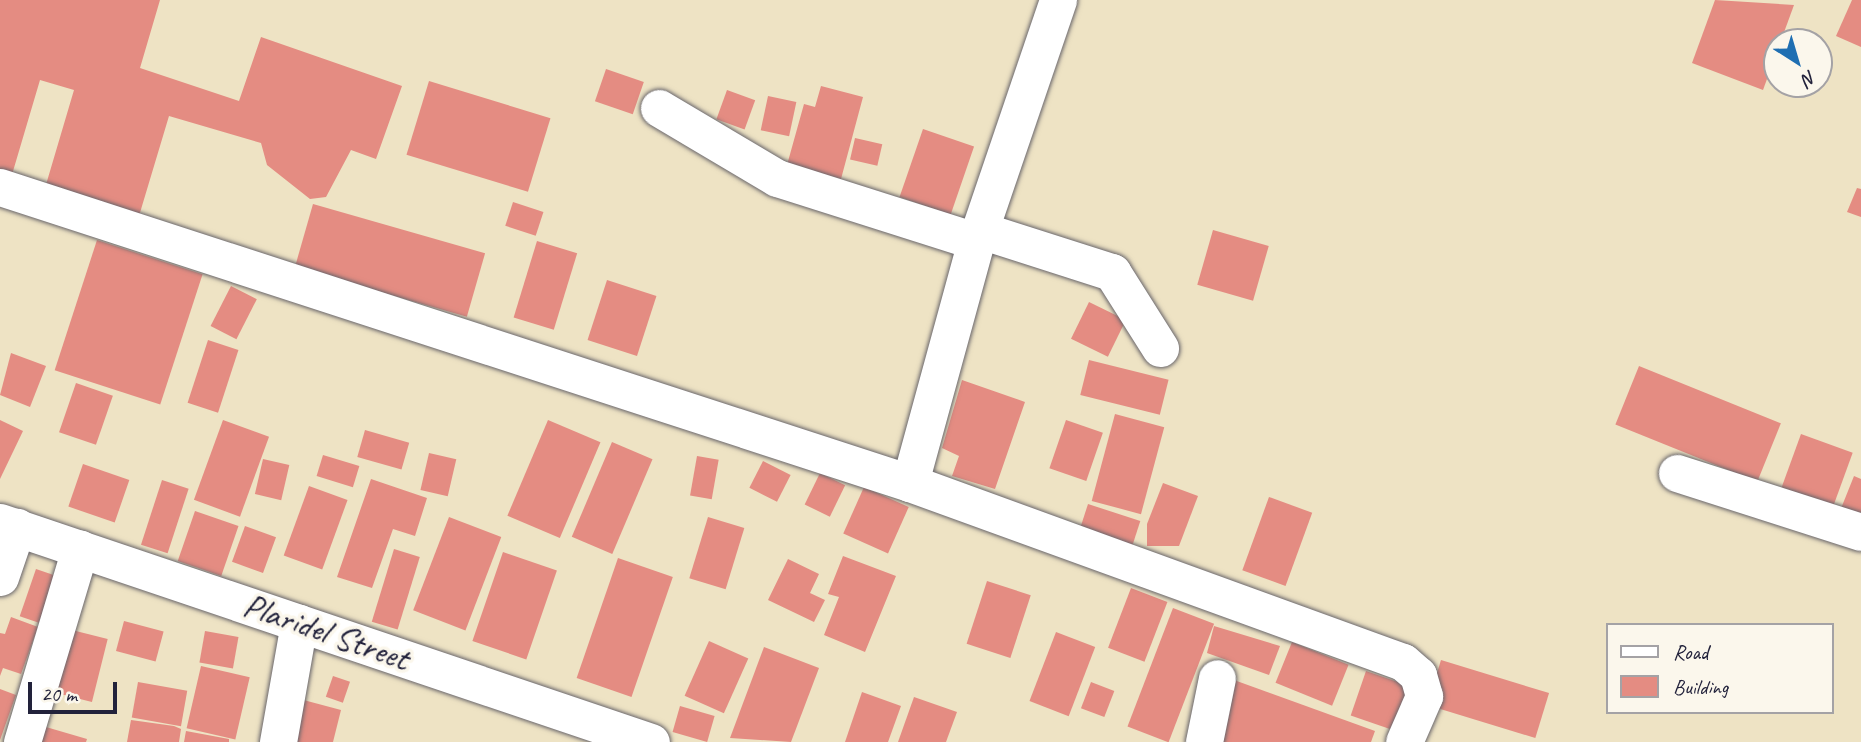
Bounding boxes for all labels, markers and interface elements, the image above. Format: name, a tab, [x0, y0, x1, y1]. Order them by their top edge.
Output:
north arrow	[1763, 28, 1833, 98]
text: N	[1798, 65, 1821, 91]
street label: Plaridel Street	[238, 584, 414, 680]
legend	[1605, 623, 1833, 714]
text: Road	[1673, 639, 1708, 665]
scale bar	[32, 668, 121, 712]
text: Building	[1673, 674, 1728, 700]
text: 20 m	[41, 681, 77, 707]

